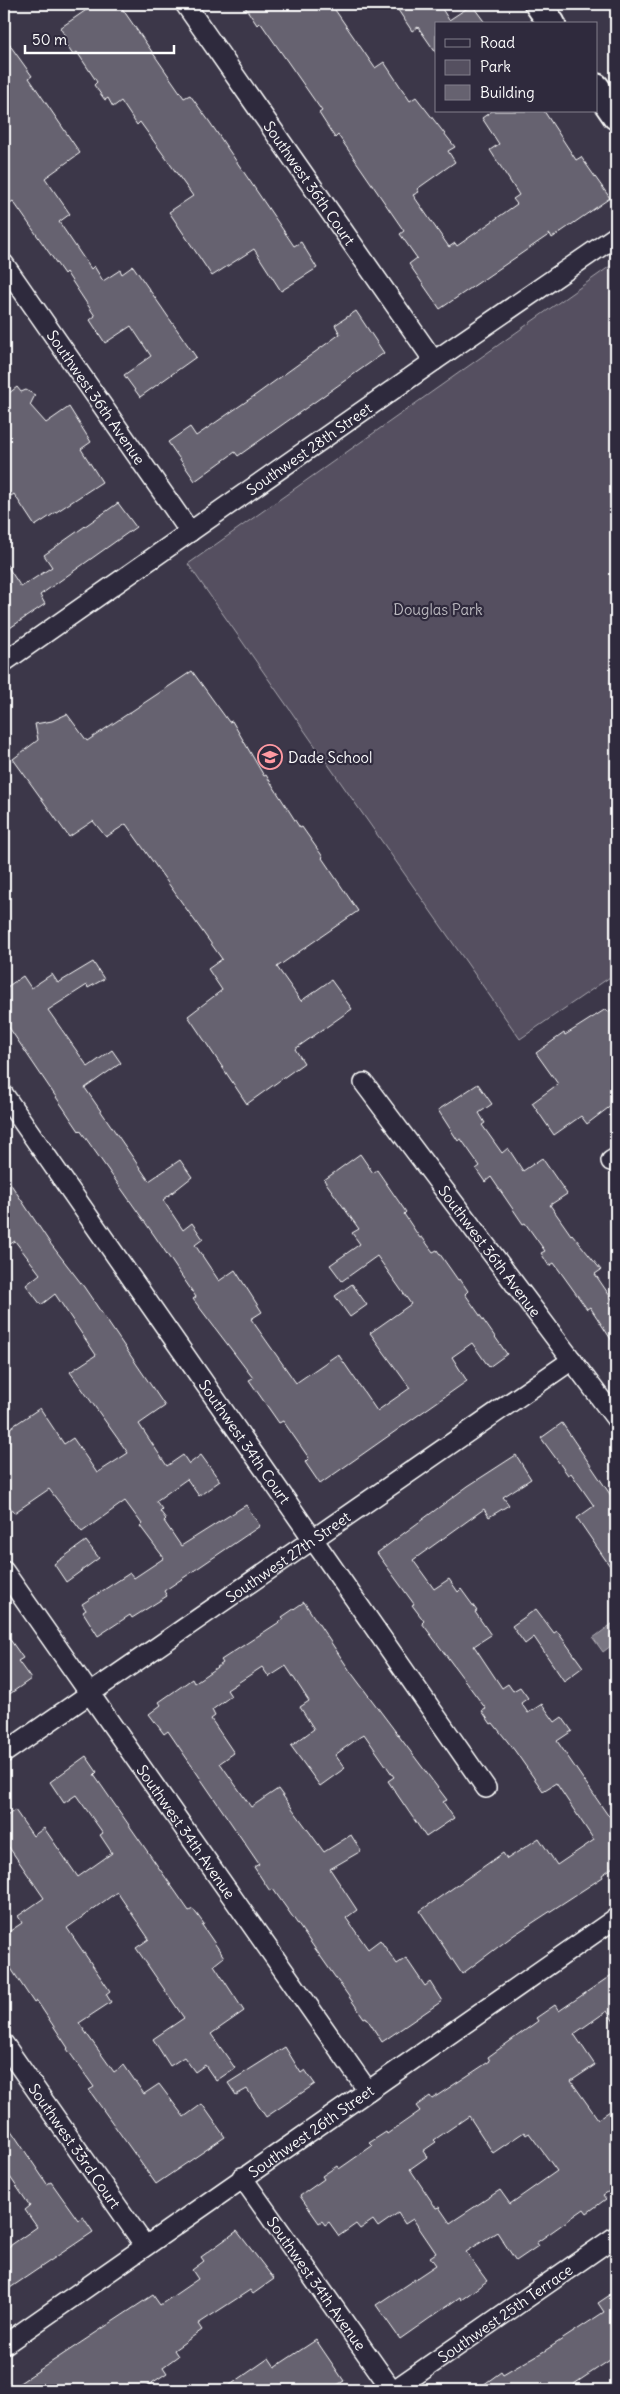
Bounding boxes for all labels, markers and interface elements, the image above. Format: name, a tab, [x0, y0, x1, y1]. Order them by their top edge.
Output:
scale bar	[25, 22, 174, 54]
legend	[435, 22, 598, 112]
text: 50 m	[32, 30, 67, 49]
text: Road	[480, 33, 515, 52]
text: Park	[480, 57, 511, 76]
text: Building	[480, 83, 535, 102]
street label: Southwest 36th Court	[260, 117, 360, 249]
street label: Southwest 36th Avenue	[43, 326, 150, 468]
street label: Southwest 28th Street	[242, 398, 375, 499]
park label: Douglas Park	[393, 600, 483, 619]
school or university icon: Dade School	[257, 744, 283, 770]
place label: Dade School	[288, 748, 372, 767]
street label: Southwest 36th Avenue	[435, 1182, 545, 1320]
street label: Southwest 34th Court	[195, 1376, 295, 1507]
street label: Southwest 27th Street	[222, 1507, 354, 1606]
street label: Southwest 34th Avenue	[133, 1761, 240, 1902]
street label: Southwest 33rd Court	[25, 2080, 125, 2212]
street label: Southwest 26th Street	[244, 2081, 377, 2181]
street label: Southwest 34th Avenue	[263, 2213, 370, 2354]
street label: Southwest 25th Terrace	[434, 2260, 576, 2366]

